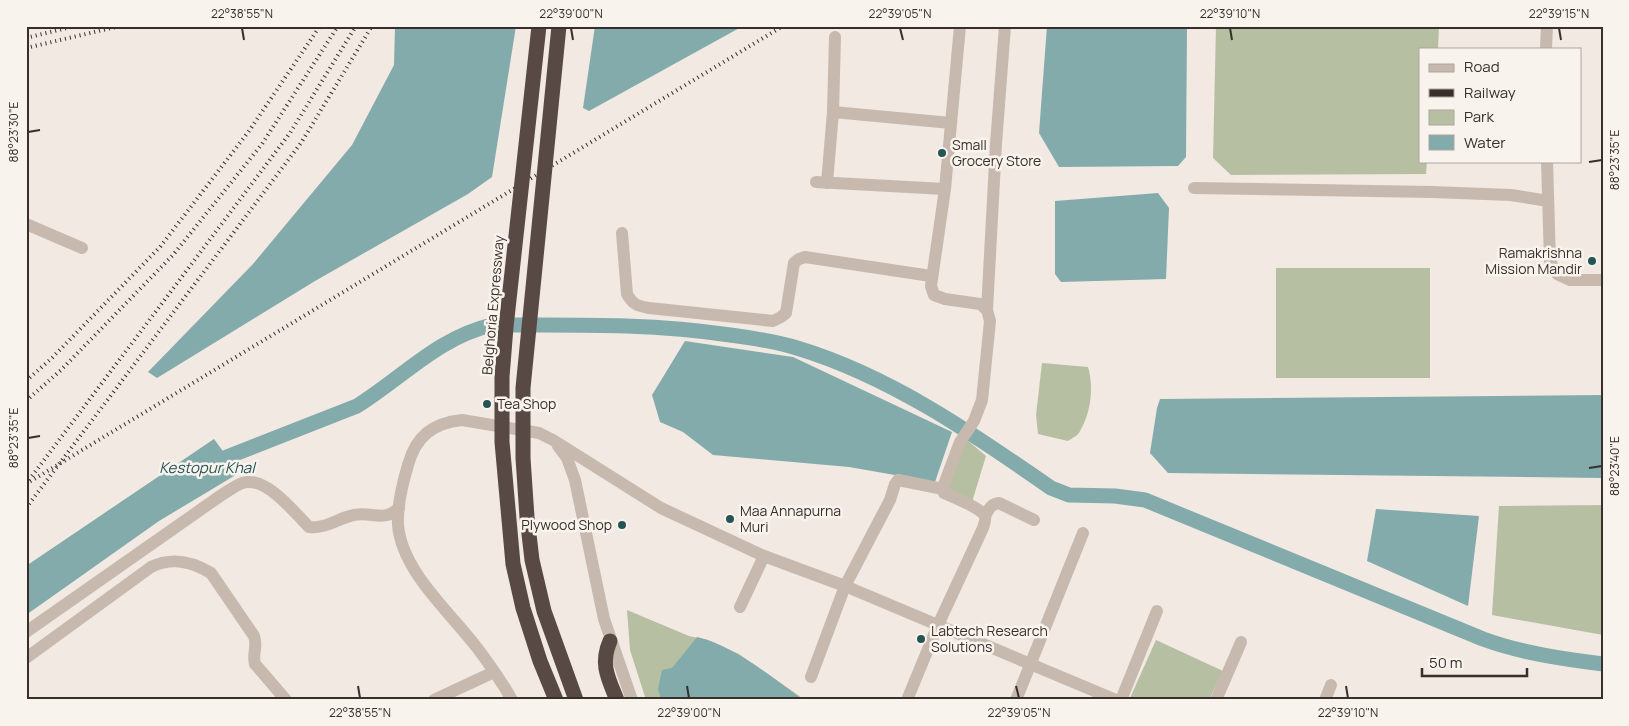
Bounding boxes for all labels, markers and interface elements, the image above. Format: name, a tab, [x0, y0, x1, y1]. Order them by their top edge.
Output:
text: 22°38'55"N	[211, 5, 273, 22]
text: 22°39'00"N	[539, 5, 603, 22]
text: 22°39'05"N	[869, 5, 931, 22]
text: 22°39'10"N	[1200, 5, 1260, 22]
text: 22°39'15"N	[1529, 5, 1589, 22]
legend	[1419, 48, 1582, 162]
text: Road	[1464, 56, 1500, 77]
text: Railway	[1464, 82, 1516, 103]
text: 88°23'30"E	[5, 101, 22, 162]
text: Park	[1464, 106, 1494, 127]
text: 88°23'35"E	[1606, 130, 1623, 190]
text: Water	[1464, 132, 1506, 153]
place label: Small Grocery Store	[952, 135, 1041, 170]
marker: Small Grocery Store	[936, 147, 948, 159]
street label: Belghoria Expressway	[477, 234, 508, 376]
place label: Ramakrishna Mission Mandir	[1485, 243, 1582, 278]
marker: Ramakrishna Mission Mandir	[1586, 255, 1598, 267]
place label: Tea Shop	[497, 394, 556, 413]
marker: Tea Shop	[481, 398, 493, 410]
text: 88°23'35"E	[5, 408, 22, 468]
text: 88°23'40"E	[1606, 436, 1623, 496]
water label: Kestopur Khal	[159, 457, 257, 478]
place label: Maa Annapurna Muri	[740, 501, 841, 536]
marker: Maa Annapurna Muri	[724, 513, 736, 525]
place label: Plywood Shop	[521, 515, 612, 534]
marker: Plywood Shop	[616, 519, 628, 531]
place label: Labtech Research Solutions	[931, 621, 1048, 656]
marker: Labtech Research Solutions	[915, 633, 927, 645]
scale bar	[1422, 646, 1526, 678]
text: 50 m	[1429, 652, 1463, 673]
text: 22°38'55"N	[329, 704, 391, 721]
text: 22°39'00"N	[657, 704, 721, 721]
text: 22°39'05"N	[988, 704, 1050, 721]
text: 22°39'10"N	[1318, 704, 1378, 721]

